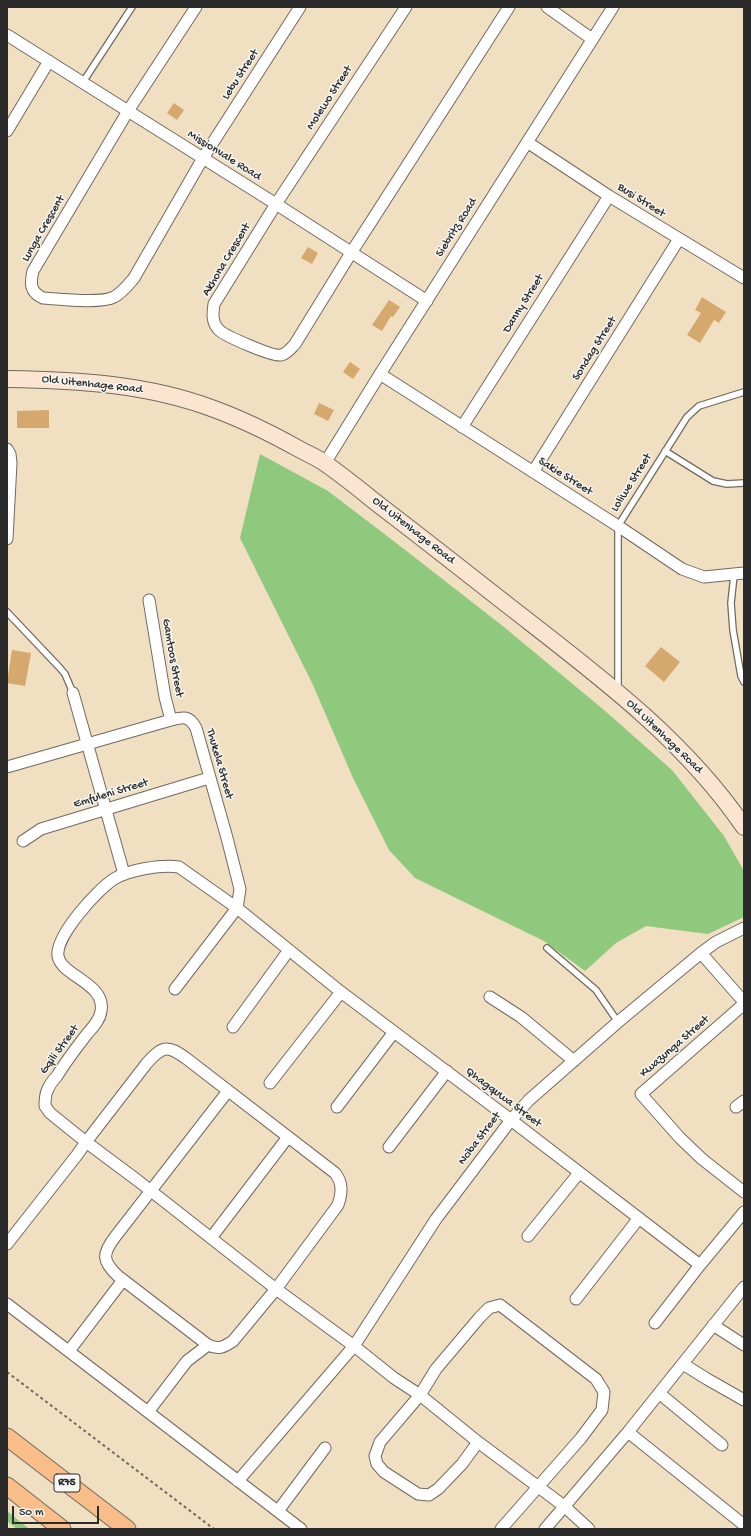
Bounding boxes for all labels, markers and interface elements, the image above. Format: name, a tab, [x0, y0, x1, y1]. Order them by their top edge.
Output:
street label: Lebu Street	[219, 47, 263, 103]
street label: Molewo Street	[304, 63, 356, 133]
street label: Missionvale Road	[185, 128, 263, 184]
street label: Busi Street	[614, 181, 668, 221]
street label: Lunga Crescent	[19, 193, 69, 265]
street label: Siebritz Road	[433, 196, 481, 260]
street label: Akhona Crescent	[200, 221, 254, 299]
street label: Danny Street	[500, 272, 548, 336]
street label: Sondag Street	[570, 314, 620, 384]
street label: Old Uitenhage Road	[41, 373, 143, 397]
street label: Loliwe Street	[608, 451, 656, 515]
street label: Sakie Street	[535, 455, 595, 499]
street label: Old Uitenhage Road	[369, 494, 457, 568]
street label: Gamtoos Street	[158, 618, 186, 698]
street label: Old Uitenhage Road	[623, 697, 705, 777]
street label: Thukela Street	[202, 727, 236, 801]
street label: Emfuleni Street	[72, 776, 150, 812]
street label: Kwazunga Street	[637, 1013, 713, 1081]
street label: Gqili Street	[37, 1023, 83, 1077]
street label: Qhagquwa Street	[462, 1065, 544, 1131]
street label: Nciba Street	[455, 1110, 505, 1168]
road number: R75	[54, 1474, 80, 1492]
scale bar	[14, 1498, 101, 1524]
text: 50 m	[19, 1506, 44, 1520]

